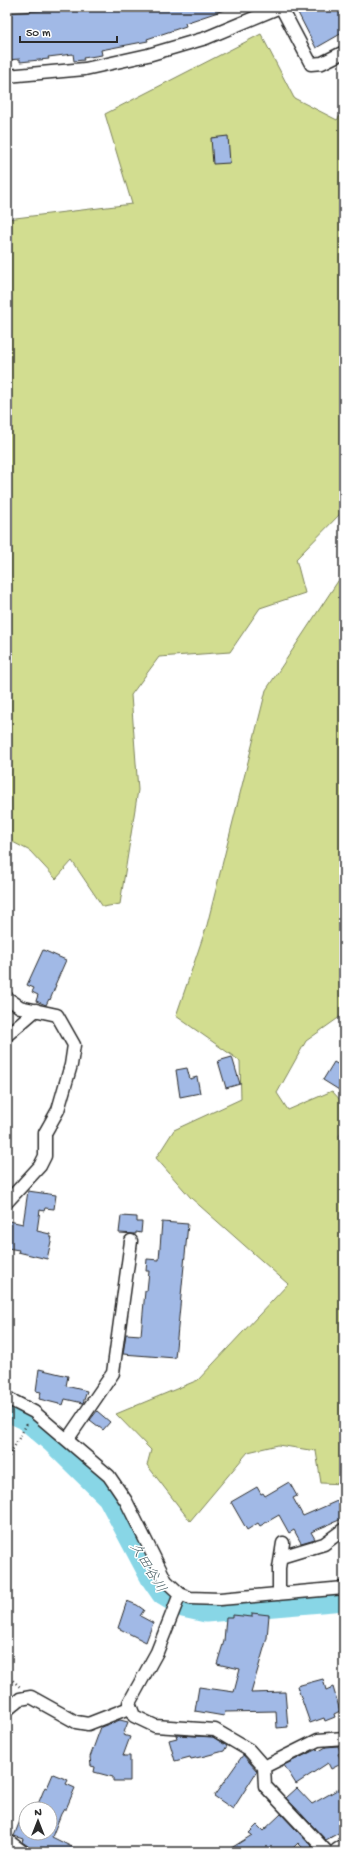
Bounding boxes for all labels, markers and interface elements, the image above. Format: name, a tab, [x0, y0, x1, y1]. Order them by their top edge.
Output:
scale bar	[20, 18, 117, 44]
text: 50 m	[26, 27, 51, 41]
water label: 久田谷川	[125, 1539, 169, 1597]
north arrow	[18, 1801, 58, 1841]
text: N	[34, 1807, 42, 1819]

